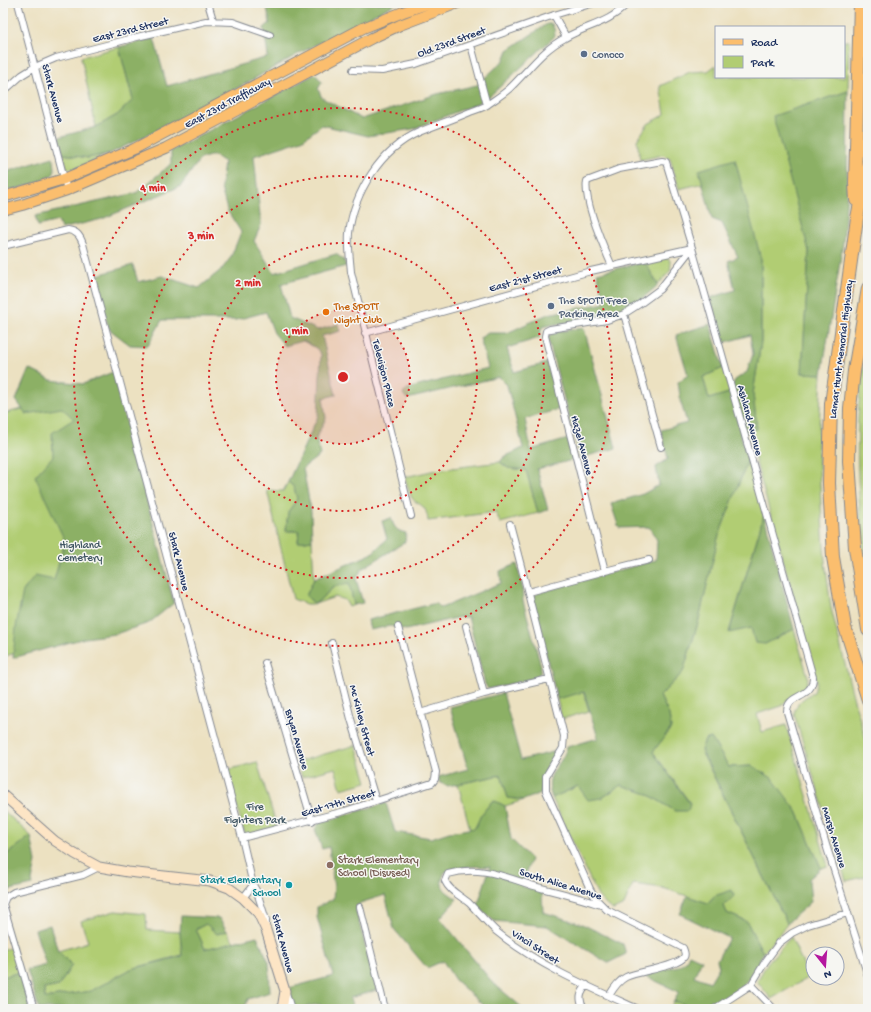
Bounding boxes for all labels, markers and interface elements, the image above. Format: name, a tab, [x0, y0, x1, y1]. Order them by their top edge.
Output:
street label: East 23rd Street	[91, 15, 171, 46]
street label: Old 23rd Street	[416, 25, 489, 61]
legend	[715, 26, 845, 78]
text: Road	[751, 37, 778, 51]
marker: Conoco	[579, 49, 589, 59]
place label: Conoco	[592, 50, 624, 62]
text: Park	[750, 57, 776, 71]
street label: Stark Avenue	[38, 63, 66, 124]
street label: East 23rd Trafficway	[183, 75, 273, 131]
text: 4 min	[139, 182, 166, 196]
text: 3 min	[187, 230, 214, 244]
street label: East 21st Street	[488, 264, 564, 295]
text: 2 min	[235, 277, 261, 291]
street label: Lamar Hunt Memorial Highway	[828, 279, 857, 419]
place label: The SPOTT Free Parking Area	[558, 296, 627, 321]
marker: The SPOTT Free Parking Area	[546, 301, 556, 311]
place label: The SPOTT Night Club	[333, 302, 382, 327]
marker: The SPOTT Night Club	[321, 307, 331, 317]
text: 1 min	[283, 325, 309, 339]
street label: Television Place	[369, 337, 397, 409]
centre of rings	[336, 370, 350, 384]
street label: Ashland Avenue	[734, 384, 764, 457]
street label: Hazel Avenue	[567, 414, 595, 477]
street label: Stark Avenue	[165, 531, 191, 592]
park label: Highland Cemetery	[58, 540, 103, 565]
street label: Mc Kinley Street	[346, 684, 377, 759]
street label: Bryan Avenue	[281, 707, 310, 771]
street label: East 17th Street	[300, 787, 378, 820]
park label: Fire Fighters Park	[223, 802, 287, 827]
street label: Marsh Avenue	[818, 806, 848, 870]
place label: Stark Elementary School (Disused)	[338, 855, 419, 880]
marker: Stark Elementary School (Disused)	[325, 860, 335, 870]
street label: South Alice Avenue	[518, 867, 603, 903]
place label: Stark Elementary School	[200, 875, 282, 900]
marker: Stark Elementary School	[284, 880, 294, 890]
street label: Stark Avenue	[268, 913, 296, 974]
street label: Vincil Street	[508, 927, 562, 968]
north arrow	[805, 946, 845, 986]
text: N	[822, 967, 833, 980]

